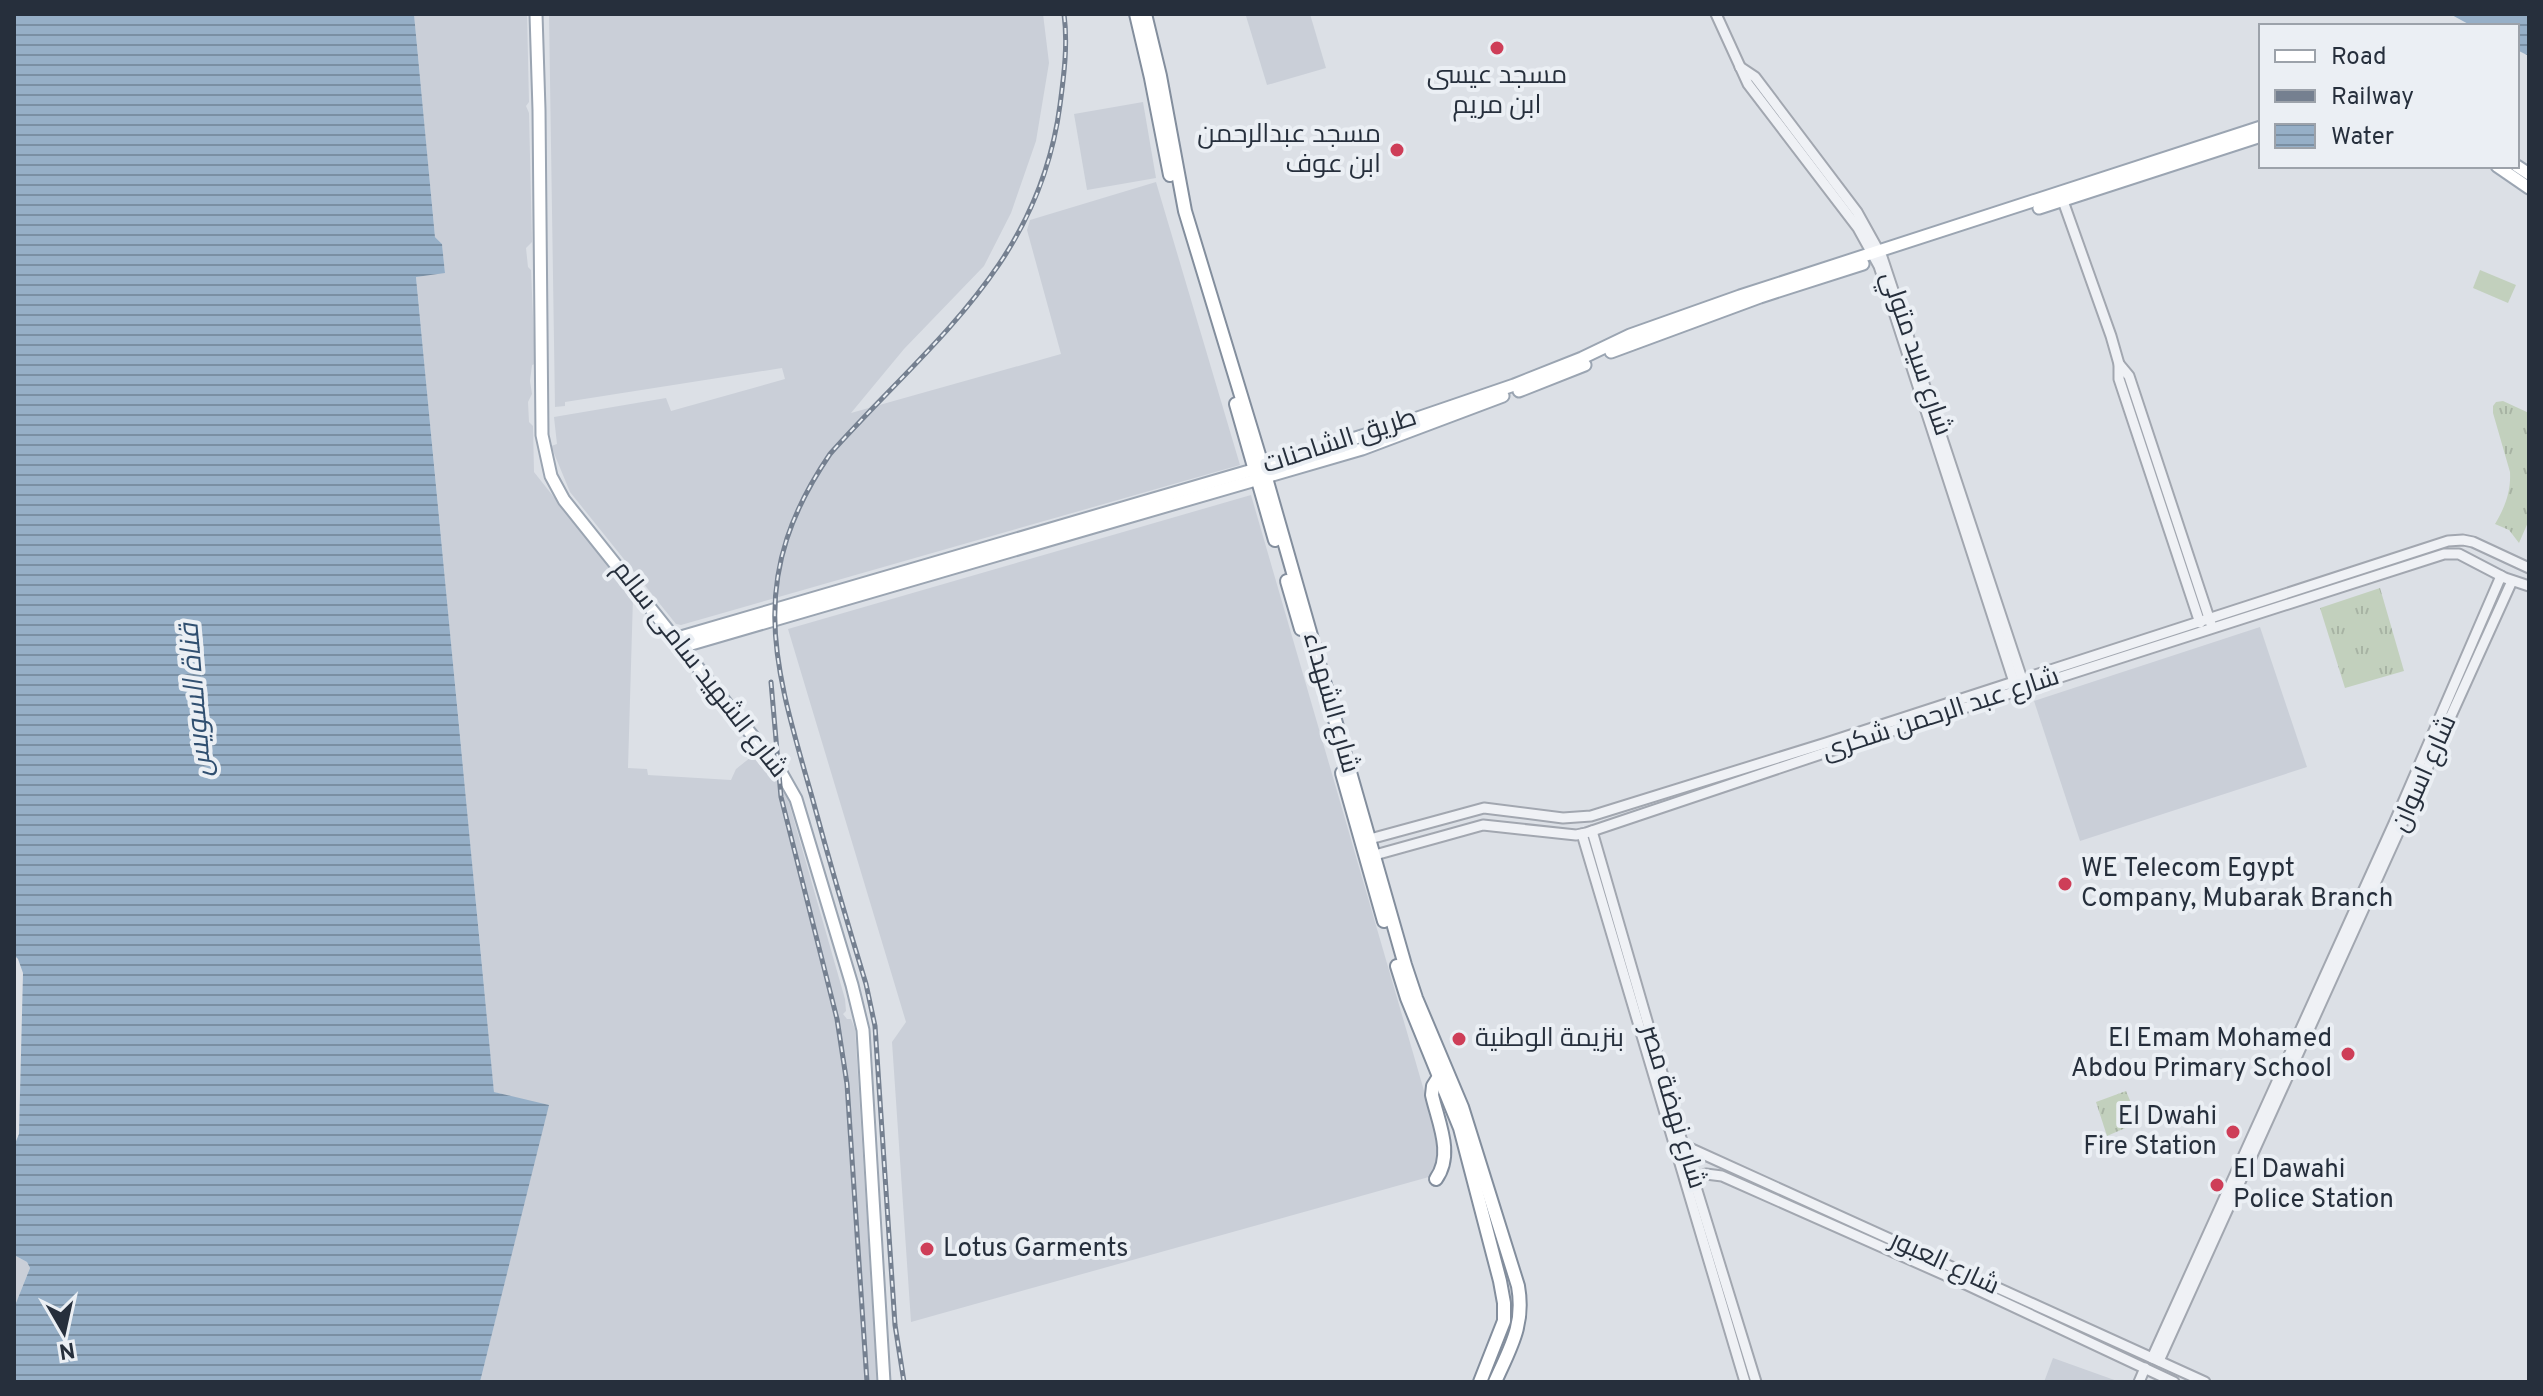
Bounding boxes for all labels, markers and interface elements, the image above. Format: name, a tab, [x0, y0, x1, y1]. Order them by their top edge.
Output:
legend	[2259, 24, 2519, 168]
marker: مسجد عيسى ابن مريم	[1488, 39, 1506, 57]
text: Road	[2331, 43, 2387, 73]
place label: مسجد عيسى ابن مريم	[1427, 60, 1567, 123]
text: Railway	[2331, 83, 2414, 113]
place label: مسجد عبدالرحمن ابن عوف	[1197, 119, 1381, 182]
text: Water	[2331, 123, 2394, 153]
marker: مسجد عبدالرحمن ابن عوف	[1388, 141, 1406, 159]
street label: شارع سيد متولي	[1870, 268, 1959, 441]
street label: طريق الشاحنات	[1259, 402, 1421, 482]
street label: شارع الشهيد سامى سالم	[604, 555, 794, 785]
water label: قناة السويس	[172, 620, 222, 778]
street label: شارع الشهداء	[1294, 629, 1366, 777]
street label: شارع عبد الرحمن شكرى	[1818, 661, 2064, 769]
street label: شارع اسوان	[2385, 711, 2465, 837]
place label: WE Telecom Egypt Company, Mubarak Branch	[2081, 853, 2393, 916]
marker: WE Telecom Egypt Company, Mubarak Branch	[2056, 875, 2074, 893]
street label: شارع نهضة مصر	[1631, 1019, 1713, 1193]
place label: بنزيمة الوطنية	[1475, 1023, 1624, 1056]
place label: El Emam Mohamed Abdou Primary School	[2071, 1023, 2332, 1086]
marker: بنزيمة الوطنية	[1450, 1030, 1468, 1048]
marker: El Emam Mohamed Abdou Primary School	[2339, 1045, 2357, 1063]
place label: El Dwahi Fire Station	[2083, 1101, 2217, 1164]
marker: El Dwahi Fire Station	[2224, 1123, 2242, 1141]
place label: El Dawahi Police Station	[2233, 1154, 2394, 1217]
marker: El Dawahi Police Station	[2208, 1176, 2226, 1194]
street label: شارع العبور	[1882, 1224, 2004, 1304]
place label: Lotus Garments	[943, 1233, 1128, 1266]
marker: Lotus Garments	[918, 1240, 936, 1258]
north arrow	[24, 1292, 104, 1372]
text: N	[57, 1335, 77, 1364]

